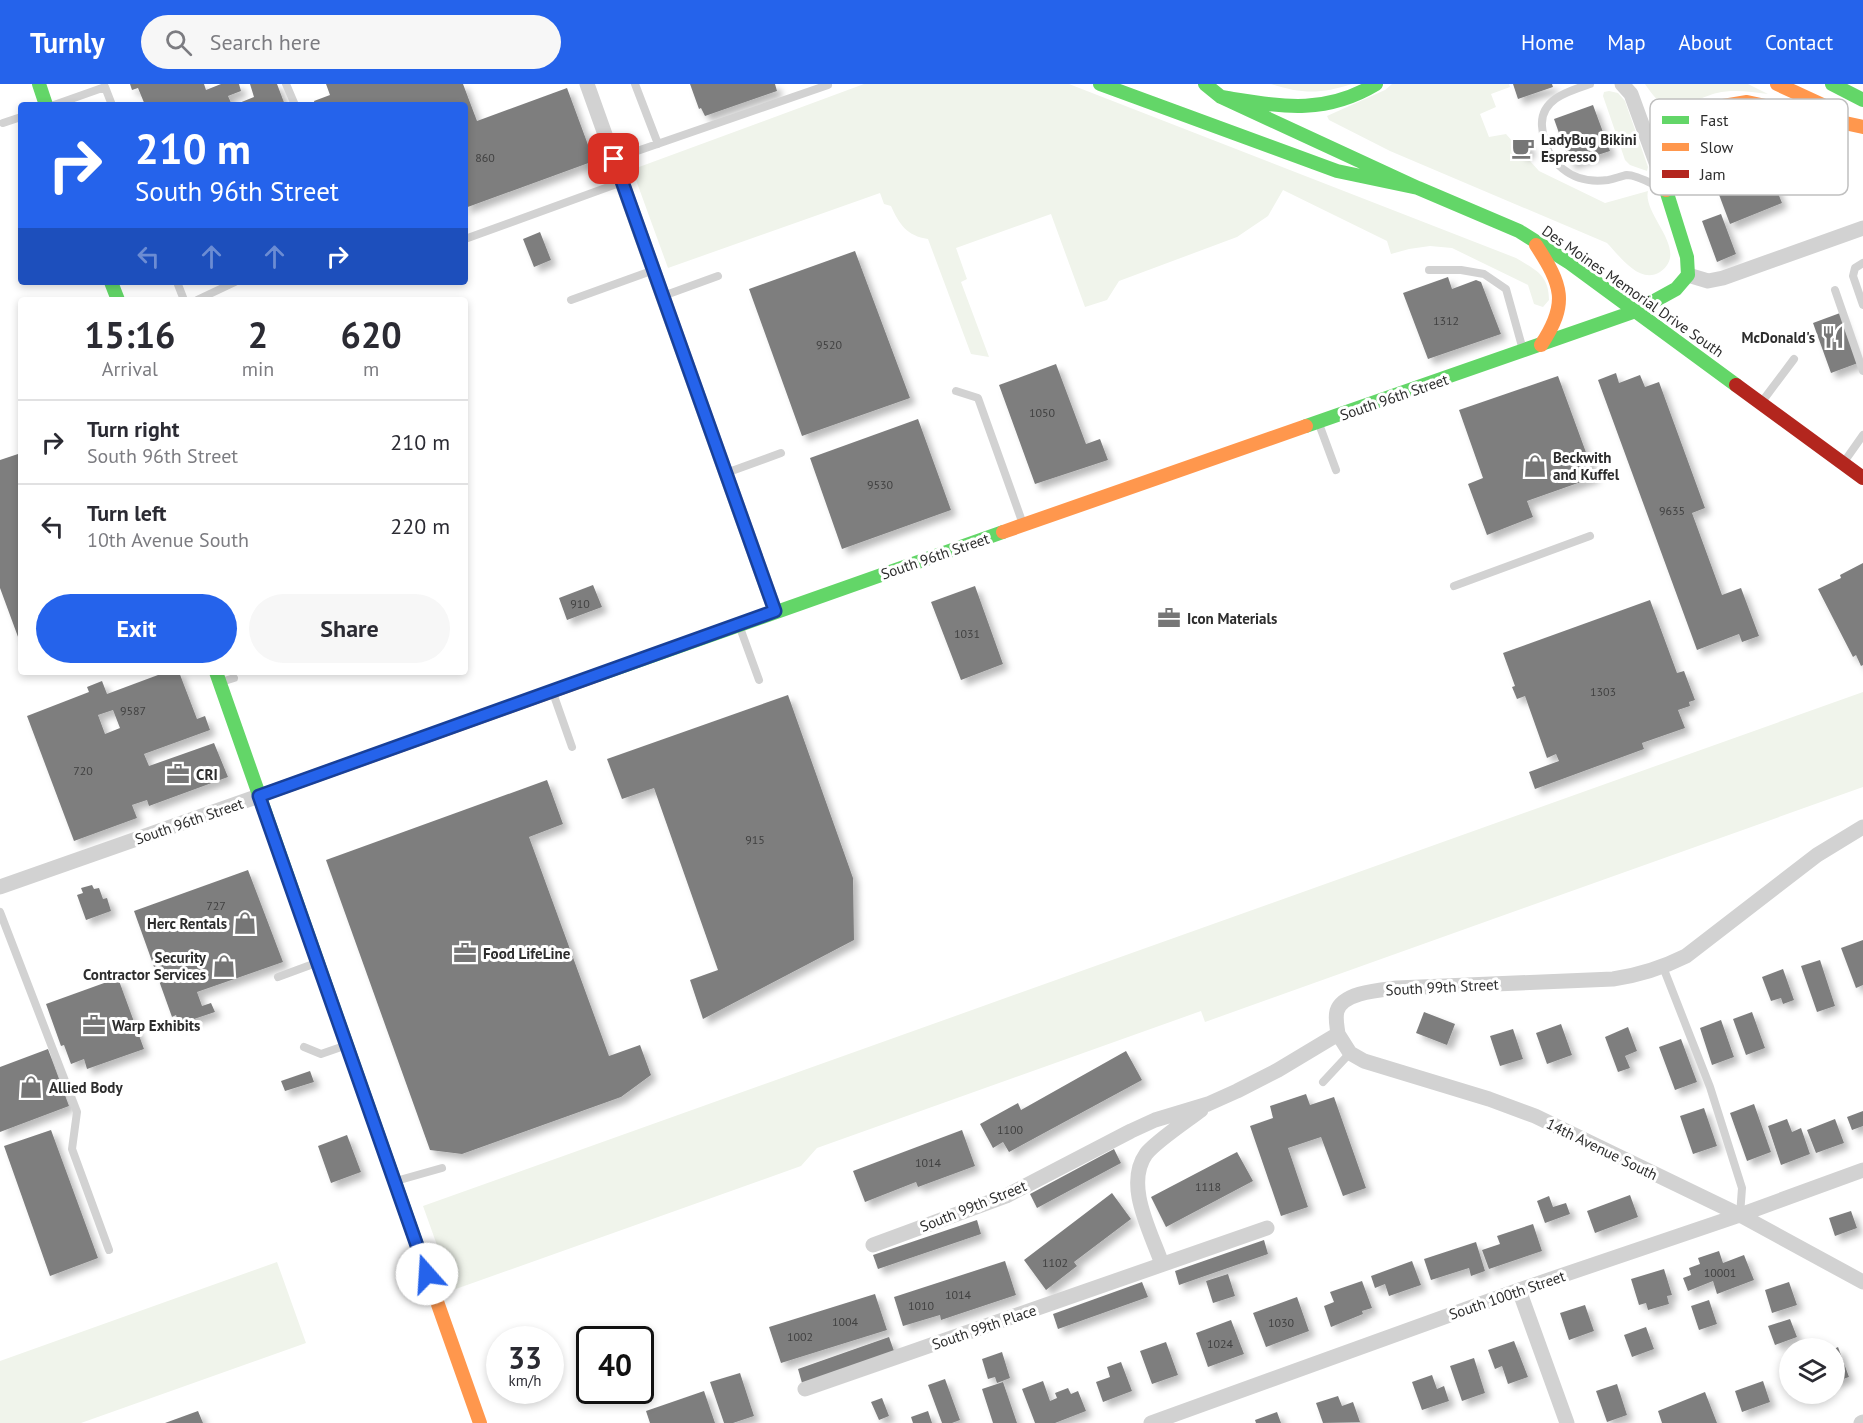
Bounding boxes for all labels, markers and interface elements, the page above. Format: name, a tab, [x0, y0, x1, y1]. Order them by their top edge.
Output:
search box	[141, 15, 561, 69]
text: Turnly	[30, 24, 105, 61]
icon: search	[162, 26, 195, 59]
text: Search here	[210, 28, 321, 56]
text: Home	[1521, 29, 1574, 56]
text: Map	[1607, 29, 1646, 56]
text: About	[1679, 29, 1732, 56]
text: Contact	[1765, 29, 1833, 56]
legend	[1650, 99, 1848, 195]
text: Fast	[1700, 110, 1729, 130]
text: 210 m	[135, 121, 251, 176]
icon: right	[36, 126, 114, 204]
place label: LadyBug Bikini Espresso	[1541, 130, 1637, 166]
pin	[588, 133, 639, 184]
cafe icon: LadyBug Bikini Espresso	[1510, 135, 1536, 161]
text: Slow	[1700, 137, 1734, 157]
icon: arrive	[597, 142, 630, 175]
house number: 860	[475, 150, 495, 165]
text: Jam	[1699, 164, 1726, 184]
text: South 96th Street	[135, 174, 339, 208]
street label: Des Moines Memorial Drive South	[1538, 221, 1728, 361]
icon: left	[132, 240, 165, 273]
icon: ahead	[195, 240, 228, 273]
icon: ahead	[258, 240, 291, 273]
icon: right	[321, 240, 354, 273]
text: 15:16	[84, 311, 176, 358]
text: 2	[248, 311, 268, 358]
text: 620	[341, 311, 402, 358]
house number: 1312	[1433, 313, 1459, 328]
restaurant icon: McDonald's	[1820, 324, 1846, 350]
place label: McDonald's	[1742, 328, 1815, 347]
house number: 9520	[816, 337, 843, 352]
text: Arrival	[102, 356, 158, 382]
text: min	[242, 356, 274, 382]
text: m	[363, 356, 379, 382]
street label: South 96th Street	[1337, 370, 1451, 424]
house number: 1050	[1029, 405, 1056, 420]
text: Turn right	[87, 415, 179, 443]
icon: right	[36, 426, 69, 459]
text: 210 m	[390, 428, 450, 456]
text: South 96th Street	[87, 443, 238, 469]
place label: Beckwith and Kuffel	[1553, 448, 1620, 484]
shop icon: Beckwith and Kuffel	[1522, 453, 1548, 479]
house number: 9530	[867, 477, 894, 492]
text: Turn left	[87, 499, 167, 527]
house number: 9635	[1659, 503, 1685, 518]
icon: left	[36, 510, 69, 543]
text: 220 m	[390, 512, 450, 540]
text: 10th Avenue South	[87, 527, 249, 553]
street label: South 96th Street	[878, 529, 992, 583]
button: Exit	[36, 594, 237, 663]
button: Share	[249, 594, 450, 663]
house number: 910	[570, 596, 590, 611]
office icon: Icon Materials	[1156, 605, 1182, 631]
place label: Icon Materials	[1187, 609, 1277, 628]
house number: 1031	[954, 626, 980, 641]
house number: 1303	[1590, 684, 1616, 699]
house number: 9587	[120, 703, 146, 718]
office icon: CRI	[165, 761, 191, 787]
house number: 720	[73, 763, 93, 778]
place label: CRI	[196, 765, 218, 784]
street label: South 96th Street	[132, 794, 246, 848]
house number: 915	[745, 832, 765, 847]
house number: 727	[206, 898, 226, 913]
shop icon: Herc Rentals	[232, 910, 258, 936]
place label: Herc Rentals	[147, 914, 227, 933]
office icon: Food LifeLine	[452, 940, 478, 966]
place label: Food LifeLine	[483, 944, 571, 963]
place label: Security Contractor Services	[83, 948, 207, 984]
shop icon: Security Contractor Services	[211, 953, 237, 979]
street label: South 99th Street	[1385, 975, 1499, 999]
office icon: Warp Exhibits	[81, 1012, 107, 1038]
place label: Warp Exhibits	[112, 1016, 200, 1035]
shop icon: Allied Body	[18, 1074, 44, 1100]
place label: Allied Body	[49, 1078, 123, 1097]
street label: 14th Avenue South	[1543, 1114, 1661, 1184]
house number: 1100	[997, 1122, 1024, 1137]
house number: 1014	[915, 1155, 942, 1170]
street label: South 99th Street	[917, 1176, 1029, 1236]
house number: 1118	[1195, 1179, 1221, 1194]
position arrow	[395, 1242, 459, 1306]
house number: 1102	[1042, 1255, 1068, 1270]
house number: 10001	[1704, 1265, 1736, 1280]
street label: South 100th Street	[1446, 1266, 1568, 1324]
house number: 1014	[945, 1287, 972, 1302]
house number: 1010	[908, 1298, 935, 1313]
street label: South 99th Place	[929, 1300, 1039, 1354]
house number: 1004	[832, 1314, 859, 1329]
house number: 1030	[1268, 1315, 1295, 1330]
speed limit sign: 40	[576, 1326, 654, 1404]
house number: 1002	[787, 1329, 813, 1344]
house number: 1024	[1207, 1336, 1234, 1351]
text: 33	[508, 1338, 542, 1377]
map controls	[1779, 1338, 1845, 1404]
button: layers	[1779, 1338, 1845, 1404]
text: km/h	[509, 1371, 541, 1390]

